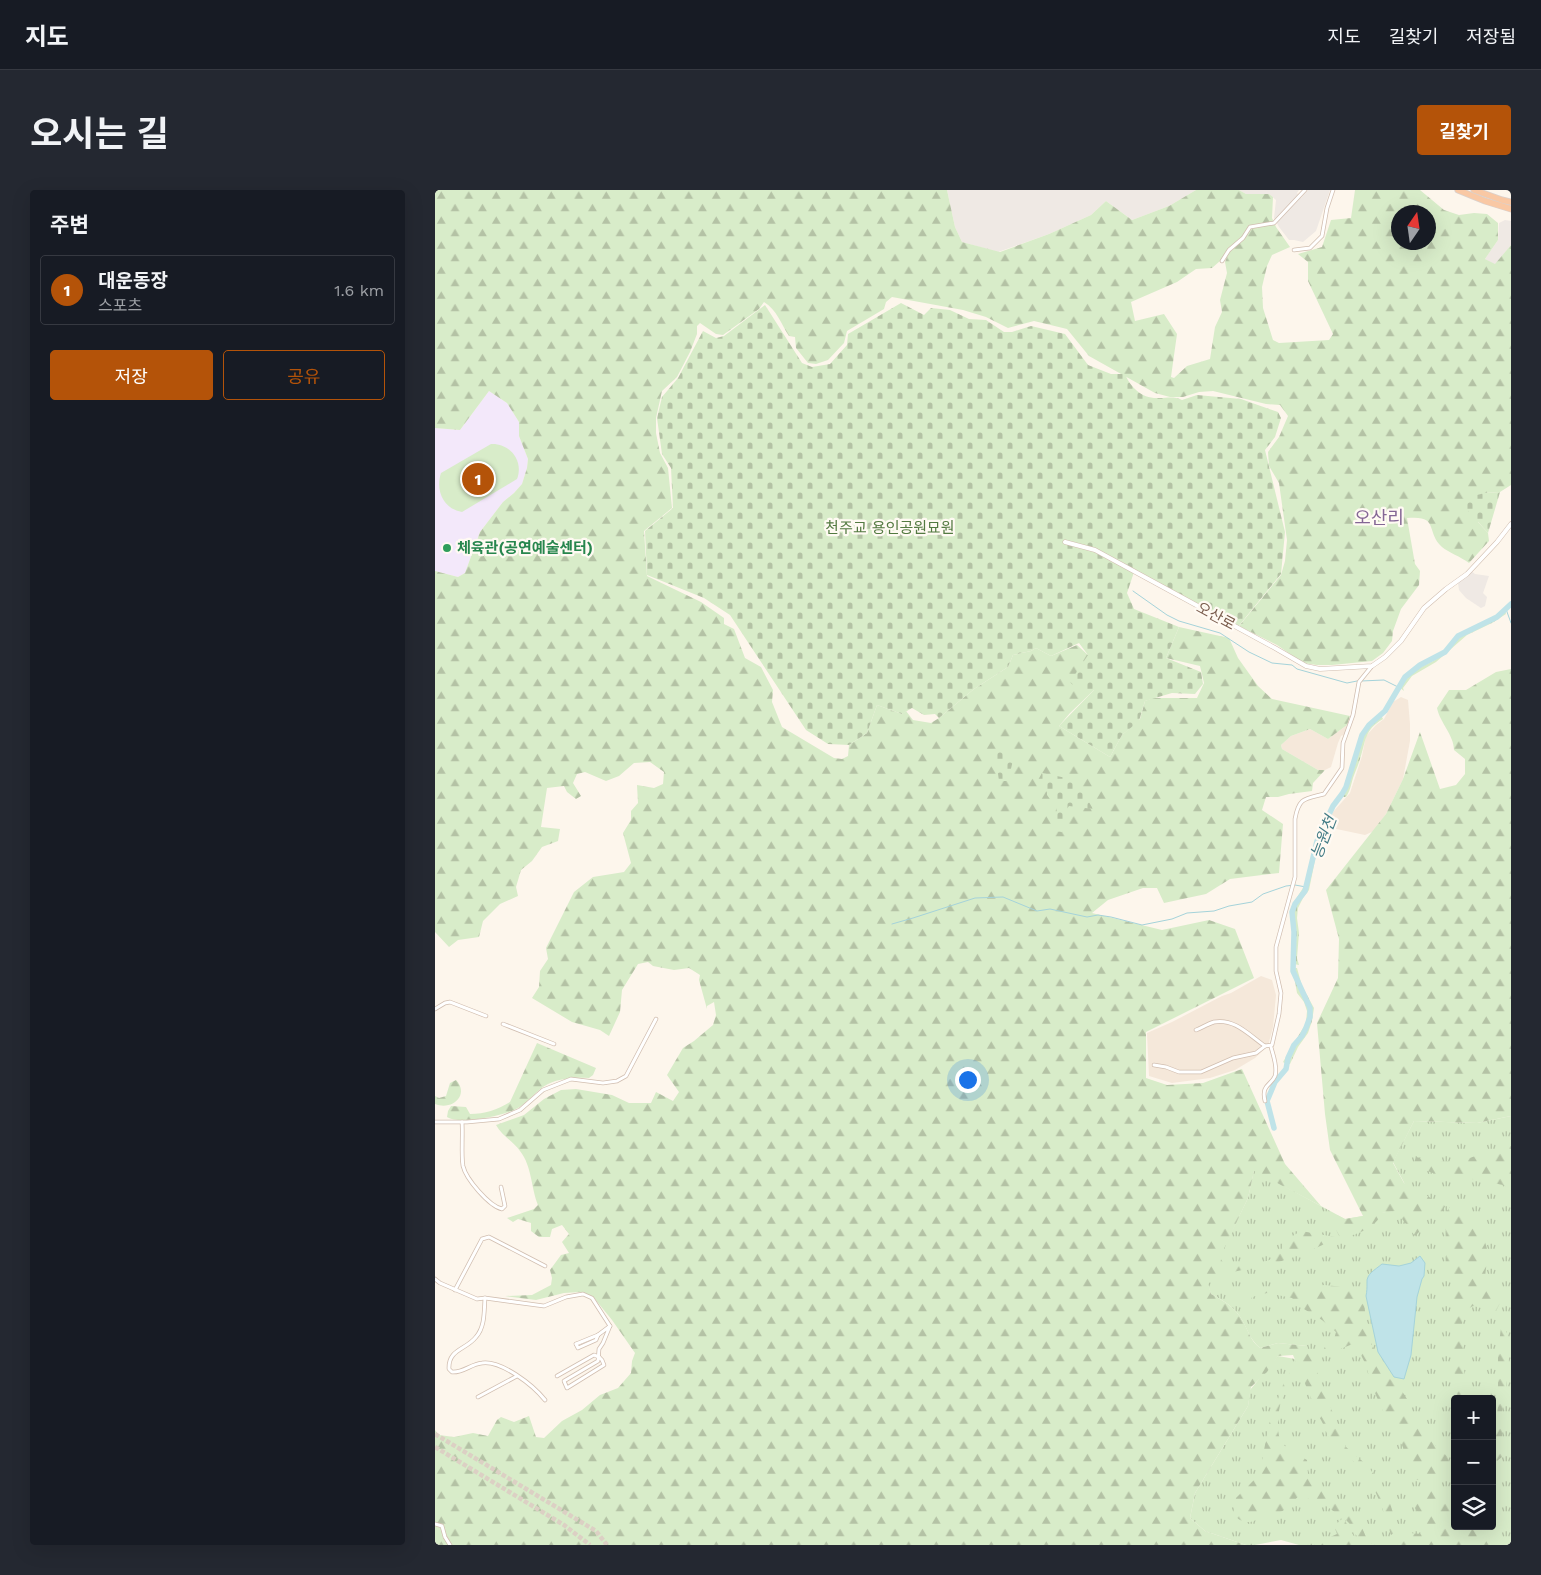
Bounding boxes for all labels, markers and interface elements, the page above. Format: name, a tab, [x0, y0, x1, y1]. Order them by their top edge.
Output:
text: 지도	[25, 23, 69, 51]
text: 지도	[1328, 26, 1361, 47]
text: 길찾기	[1389, 26, 1438, 47]
text: 저장됨	[1466, 26, 1516, 47]
button: 길찾기	[1417, 105, 1511, 155]
text: 오시는 길	[30, 113, 169, 155]
north arrow	[1391, 205, 1436, 250]
text: 주변	[50, 212, 89, 237]
text: 대운동장	[98, 269, 168, 292]
text: 1	[64, 281, 70, 300]
text: 1.6 km	[334, 281, 384, 300]
text: 스포츠	[98, 296, 142, 315]
button: 저장	[50, 350, 213, 400]
button: 공유	[223, 350, 385, 400]
pin: 1	[462, 460, 494, 498]
district label: 오산리	[1354, 507, 1404, 528]
park label: 천주교 용인공원묘원	[825, 519, 955, 537]
place label: 체육관(공연예술센터)	[457, 539, 593, 557]
marker: 체육관(공연예술센터)	[441, 542, 453, 554]
street label: 오산로	[1193, 598, 1239, 634]
water label: 능원천	[1307, 811, 1341, 861]
your location	[955, 1067, 981, 1093]
map controls	[1451, 1395, 1496, 1530]
button: +	[1451, 1395, 1496, 1440]
button: −	[1451, 1440, 1496, 1485]
button: layers	[1451, 1485, 1496, 1530]

